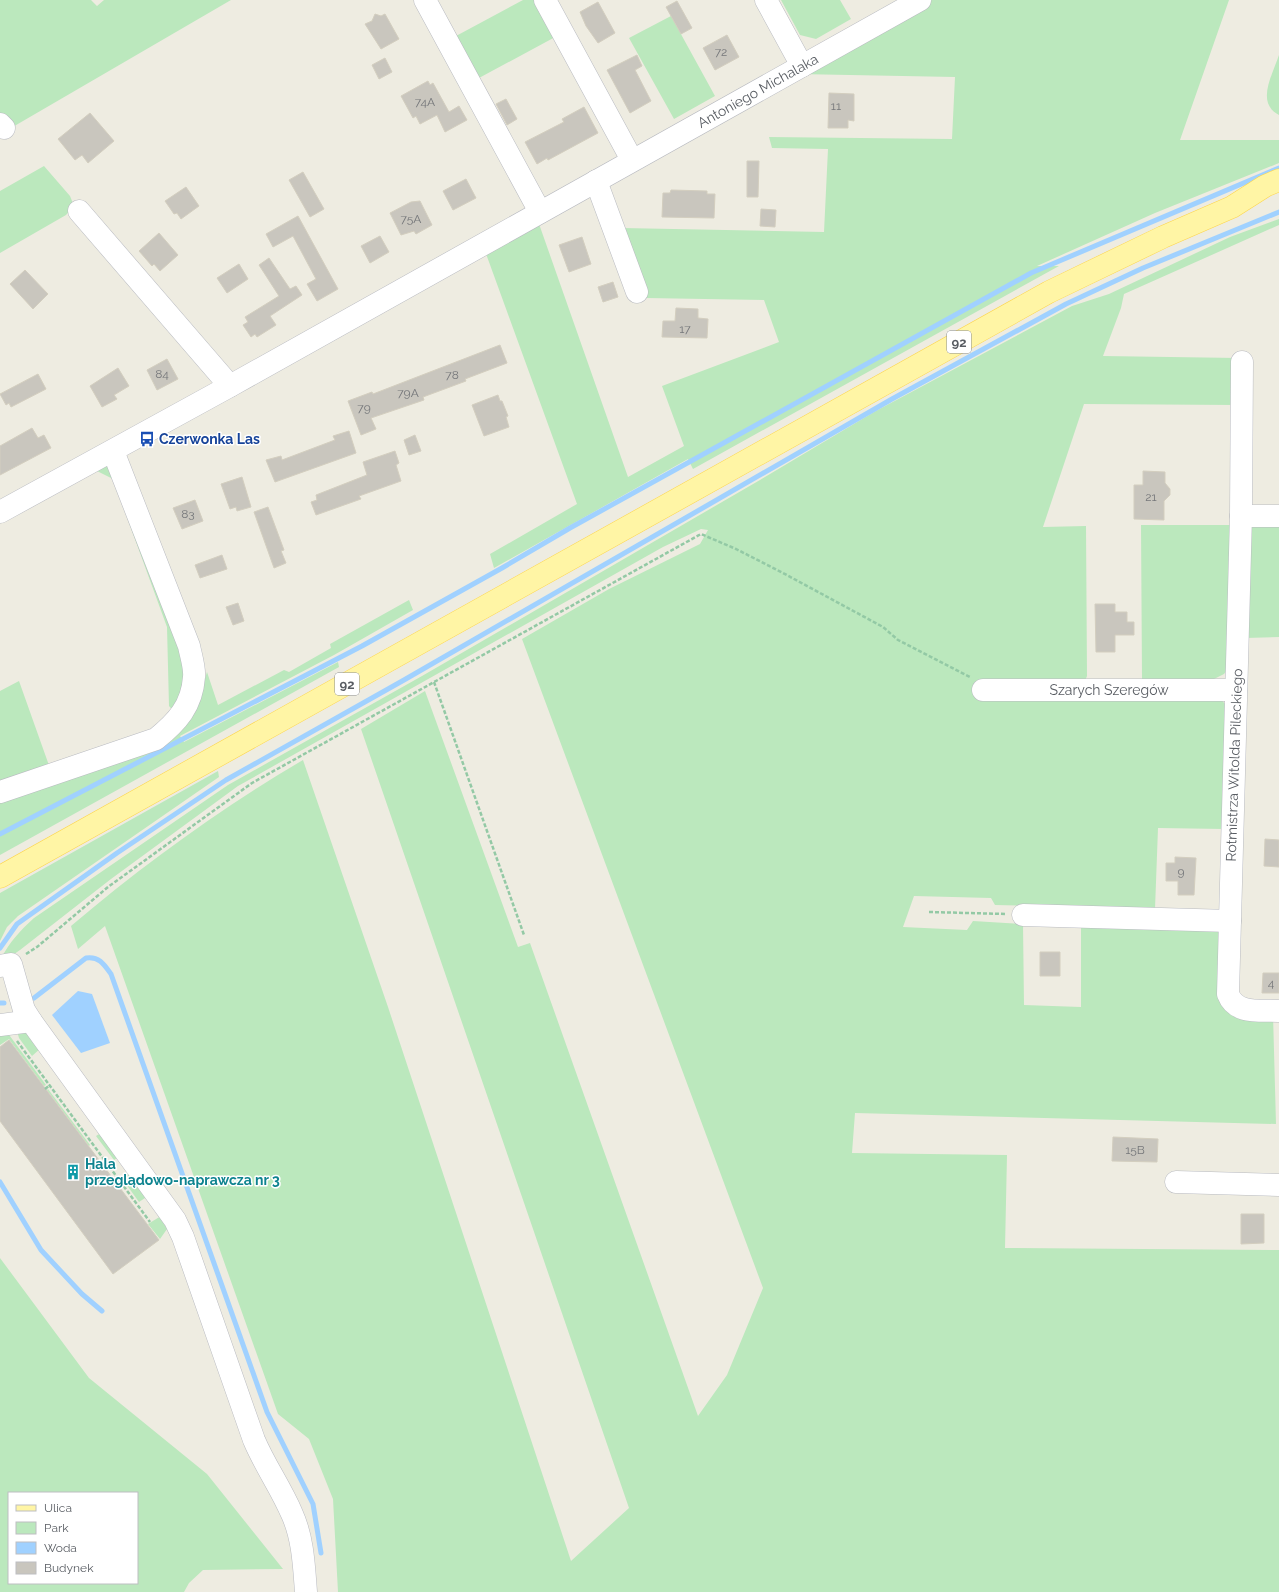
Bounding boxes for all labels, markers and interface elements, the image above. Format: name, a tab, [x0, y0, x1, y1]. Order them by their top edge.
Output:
house number: 72	[715, 45, 727, 59]
street label: Antoniego Michalaka	[695, 51, 821, 131]
house number: 74A	[415, 95, 435, 109]
house number: 11	[831, 99, 841, 113]
house number: 75A	[401, 212, 421, 226]
house number: 17	[679, 322, 691, 336]
road number: 92	[947, 331, 971, 353]
house number: 84	[155, 367, 169, 381]
house number: 78	[445, 368, 459, 382]
house number: 79A	[397, 386, 419, 400]
house number: 79	[357, 401, 371, 415]
bus stop icon: Czerwonka Las	[138, 430, 156, 448]
place label: Czerwonka Las	[159, 431, 260, 447]
house number: 21	[1145, 490, 1157, 504]
house number: 83	[181, 507, 195, 521]
street label: Rotmistrza Witolda Pileckiego	[1223, 668, 1245, 862]
road number: 92	[335, 673, 359, 695]
street label: Szarych Szeregów	[1049, 682, 1169, 698]
house number: 9	[1177, 865, 1185, 879]
house number: 4	[1268, 976, 1275, 990]
house number: 15B	[1125, 1143, 1145, 1157]
place label: Hala przeglądowo-naprawcza nr 3	[85, 1156, 280, 1188]
building icon: Hala przeglądowo-naprawcza nr 3	[64, 1163, 82, 1181]
legend	[8, 1492, 138, 1584]
text: Ulica	[44, 1501, 72, 1515]
text: Park	[44, 1521, 69, 1535]
text: Woda	[44, 1541, 77, 1555]
text: Budynek	[44, 1561, 94, 1575]

